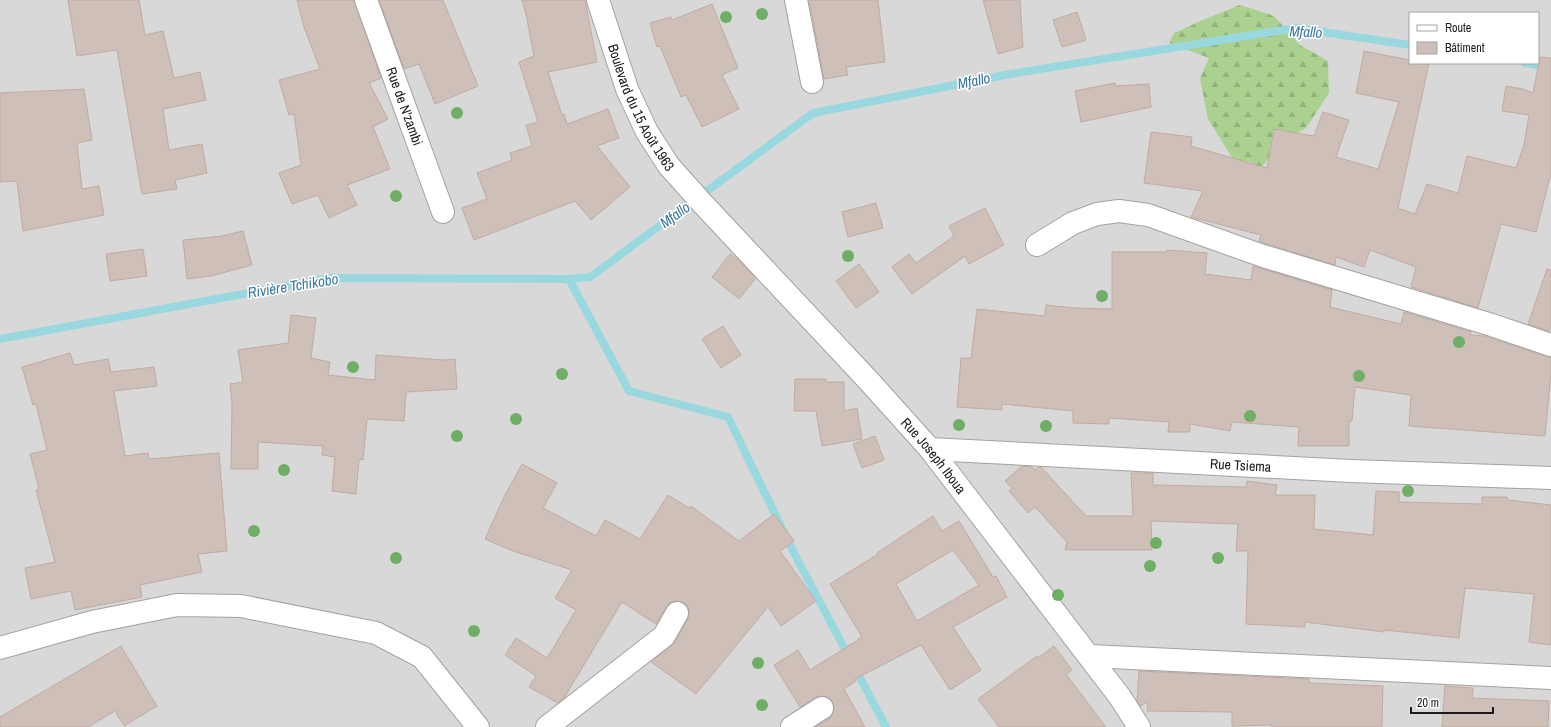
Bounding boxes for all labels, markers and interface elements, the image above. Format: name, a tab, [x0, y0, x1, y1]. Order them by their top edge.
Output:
legend	[1409, 12, 1539, 64]
water label: Mfallo	[1289, 20, 1323, 43]
text: Route	[1445, 20, 1471, 36]
text: Bâtiment	[1445, 40, 1485, 56]
street label: Boulevard du 15 Août 1963	[604, 42, 678, 175]
street label: Rue de N'zambi	[382, 65, 427, 148]
water label: Mfallo	[956, 67, 992, 94]
water label: Mfallo	[655, 196, 694, 233]
water label: Rivière Tchikobo	[246, 268, 340, 303]
street label: Rue Joseph Iboua	[897, 414, 970, 498]
street label: Rue Tsiema	[1209, 455, 1272, 476]
scale bar	[1411, 689, 1493, 715]
text: 20 m	[1417, 695, 1439, 711]

